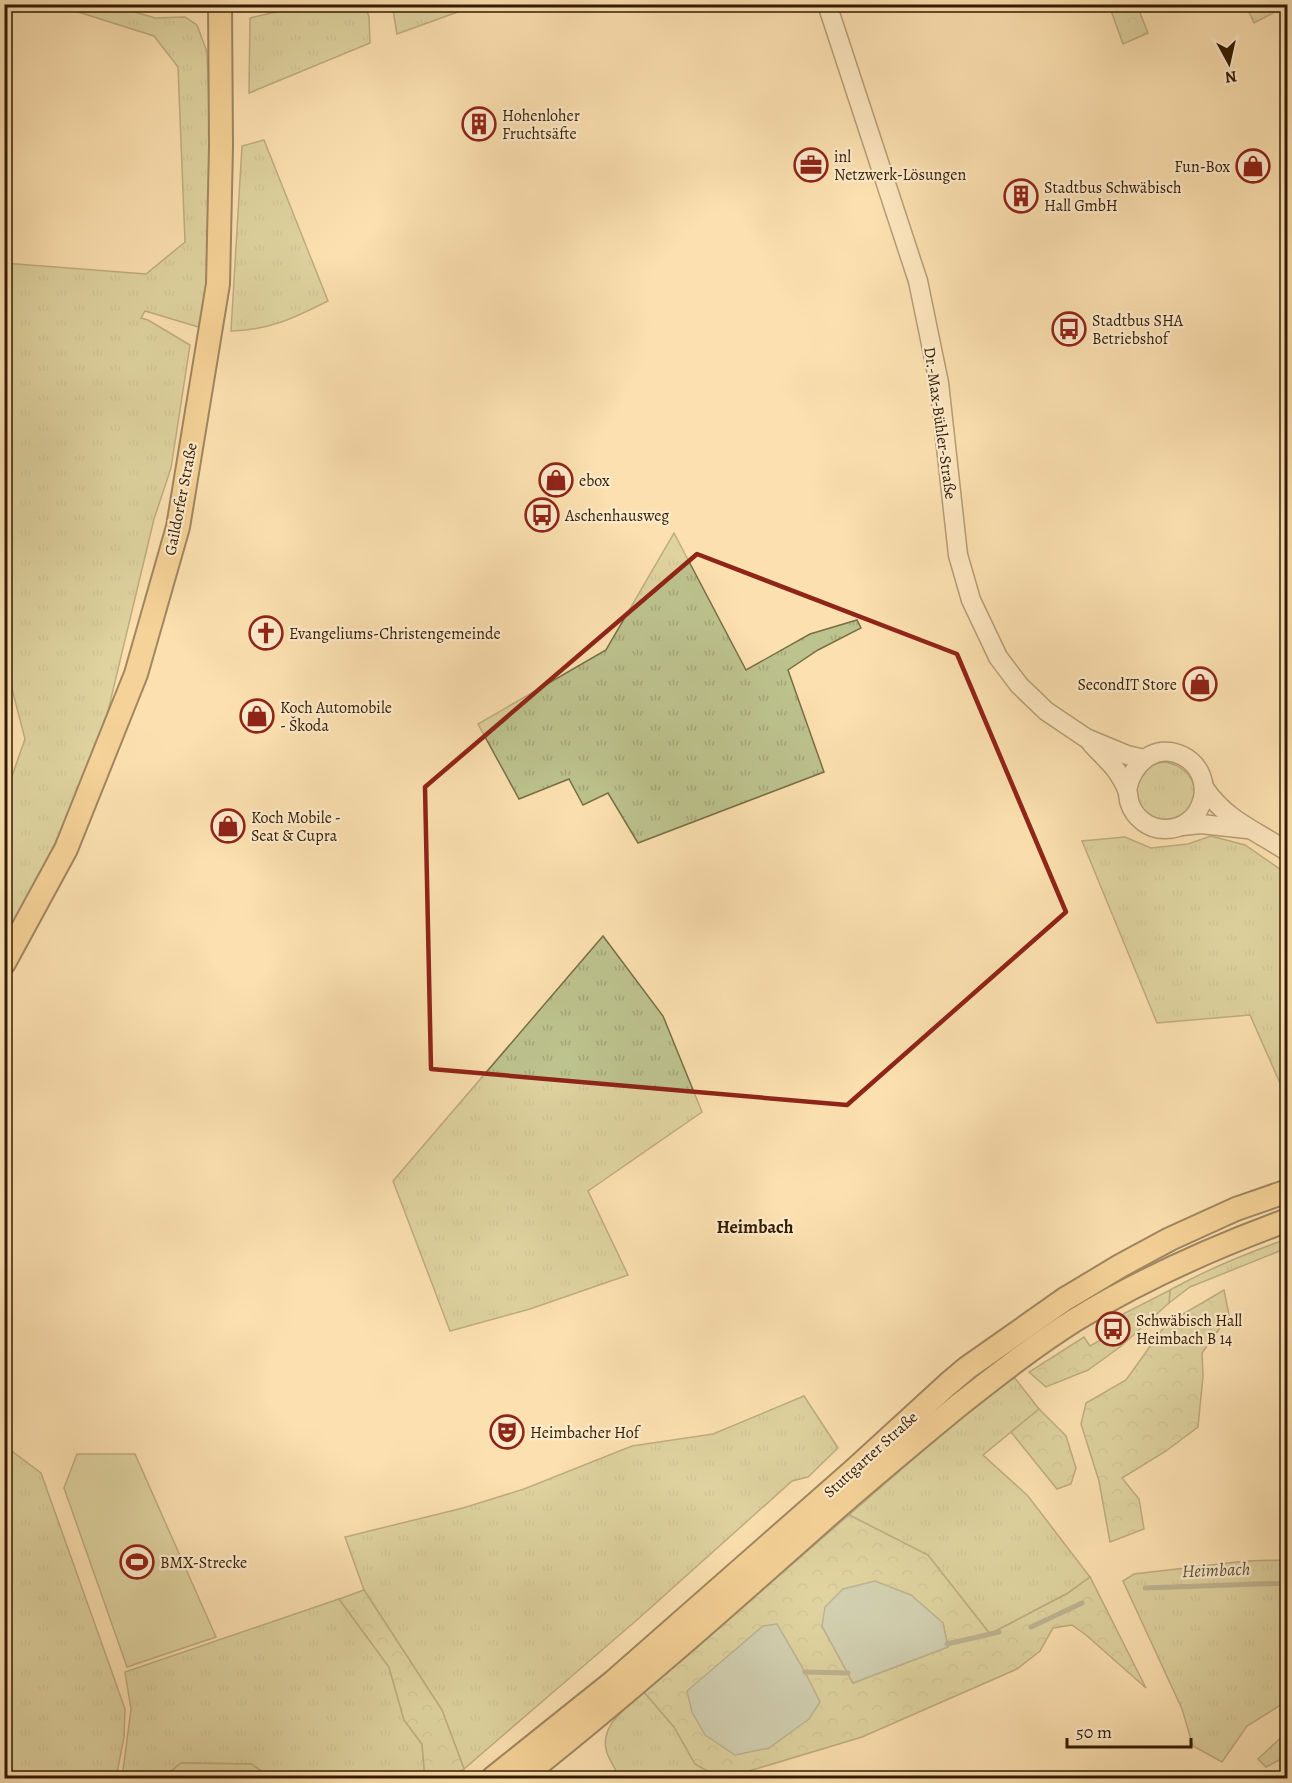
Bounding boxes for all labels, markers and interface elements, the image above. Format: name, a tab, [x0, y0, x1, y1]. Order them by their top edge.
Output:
north arrow	[1199, 33, 1259, 93]
text: N	[1223, 65, 1238, 89]
place label: Hohenloher Fruchtsäfte	[502, 105, 580, 145]
building icon: Hohenloher Fruchtsäfte	[461, 106, 497, 142]
place label: inl Netzwerk-Lösungen	[834, 146, 967, 186]
office icon: inl Netzwerk-Lösungen	[793, 147, 829, 183]
shop icon: Fun-Box	[1235, 148, 1271, 184]
place label: Fun-Box	[1174, 156, 1230, 178]
place label: Stadtbus Schwäbisch Hall GmbH	[1044, 177, 1182, 217]
building icon: Stadtbus Schwäbisch Hall GmbH	[1003, 178, 1039, 214]
place label: Stadtbus SHA Betriebshof	[1092, 310, 1184, 350]
bus stop icon: Stadtbus SHA Betriebshof	[1051, 311, 1087, 347]
street label: Dr.-Max-Bühler-Straße	[918, 346, 962, 501]
street label: Gaildorfer Straße	[159, 441, 203, 557]
shop icon: ebox	[538, 462, 574, 498]
place label: ebox	[579, 470, 610, 492]
bus stop icon: Aschenhausweg	[524, 497, 560, 533]
place label: Aschenhausweg	[564, 505, 669, 527]
church icon: Evangeliums-Christengemeinde	[248, 615, 284, 651]
place label: Evangeliums-Christengemeinde	[289, 623, 501, 645]
shop icon: SecondIT Store	[1182, 666, 1218, 702]
place label: SecondIT Store	[1078, 674, 1177, 696]
place label: Koch Automobile - Škoda	[280, 697, 392, 737]
shop icon: Koch Automobile - Škoda	[239, 698, 275, 734]
place label: Koch Mobile - Seat & Cupra	[251, 807, 341, 847]
shop icon: Koch Mobile - Seat & Cupra	[210, 808, 246, 844]
district label: Heimbach	[716, 1215, 794, 1239]
place label: Schwäbisch Hall Heimbach B 14	[1136, 1310, 1242, 1350]
bus stop icon: Schwäbisch Hall Heimbach B 14	[1095, 1311, 1131, 1347]
street label: Stuttgarter Straße	[819, 1406, 923, 1503]
theatre icon: Heimbacher Hof	[489, 1414, 525, 1450]
place label: Heimbacher Hof	[530, 1422, 642, 1444]
sports icon: BMX-Strecke	[119, 1544, 155, 1580]
place label: BMX-Strecke	[160, 1552, 247, 1574]
water label: Heimbach	[1181, 1557, 1251, 1583]
scale bar	[1067, 1711, 1192, 1749]
text: 50 m	[1076, 1720, 1112, 1744]

